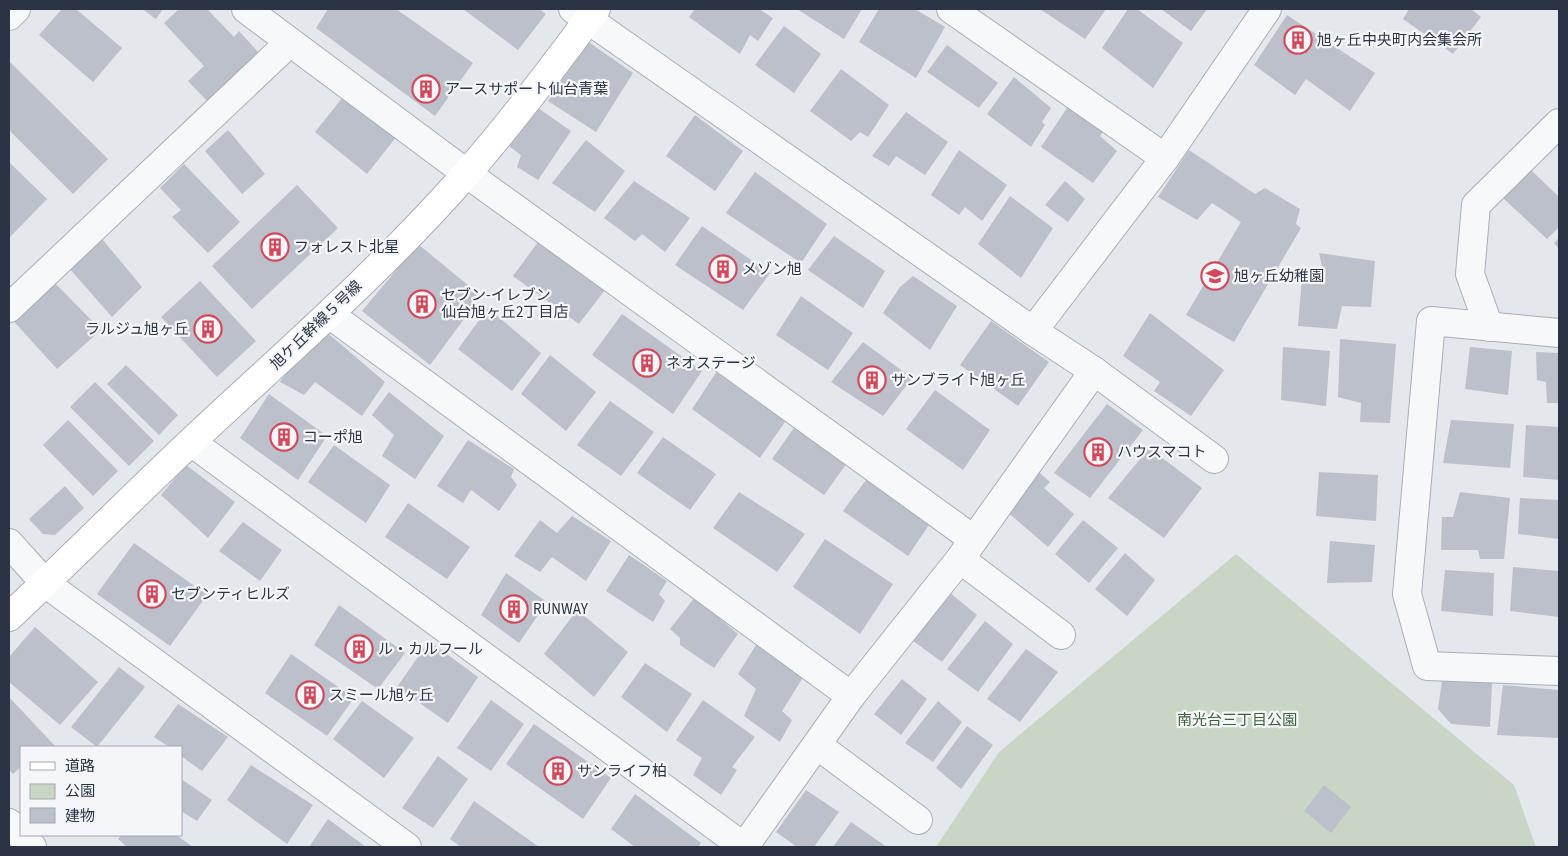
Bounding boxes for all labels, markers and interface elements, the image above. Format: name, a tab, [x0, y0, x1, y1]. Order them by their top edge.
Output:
building icon: 旭ヶ丘中央町内会集会所	[1283, 25, 1313, 55]
place label: 旭ヶ丘中央町内会集会所	[1317, 30, 1482, 51]
building icon: アースサポート仙台青葉	[411, 74, 441, 104]
place label: アースサポート仙台青葉	[445, 79, 608, 100]
building icon: フォレスト北星	[260, 232, 290, 262]
place label: フォレスト北星	[294, 237, 399, 258]
building icon: メゾン旭	[708, 254, 738, 284]
place label: メゾン旭	[742, 259, 802, 280]
school or university icon: 旭ヶ丘幼稚園	[1200, 261, 1230, 291]
place label: 旭ヶ丘幼稚園	[1234, 266, 1324, 287]
street label: 旭ケ丘幹線５号線	[266, 276, 367, 375]
place label: セブン-イレブン 仙台旭ヶ丘2丁目店	[441, 285, 568, 323]
building icon: セブン-イレブン 仙台旭ヶ丘2丁目店	[407, 289, 437, 319]
building icon: ラルジュ旭ヶ丘	[193, 314, 223, 344]
place label: ラルジュ旭ヶ丘	[85, 319, 189, 340]
building icon: ネオステージ	[632, 348, 662, 378]
place label: ネオステージ	[666, 353, 756, 374]
building icon: サンブライト旭ヶ丘	[857, 365, 887, 395]
place label: サンブライト旭ヶ丘	[891, 370, 1026, 391]
building icon: コーポ旭	[269, 422, 299, 452]
place label: コーポ旭	[303, 427, 363, 448]
building icon: ハウスマコト	[1083, 437, 1113, 467]
place label: ハウスマコト	[1117, 442, 1207, 463]
building icon: セブンティヒルズ	[137, 579, 167, 609]
place label: セブンティヒルズ	[171, 584, 290, 605]
building icon: RUNWAY	[499, 594, 529, 624]
place label: RUNWAY	[533, 599, 589, 620]
building icon: ル・カルフール	[344, 634, 374, 664]
place label: ル・カルフール	[378, 639, 483, 660]
building icon: スミール旭ヶ丘	[295, 680, 325, 710]
place label: スミール旭ヶ丘	[329, 685, 434, 706]
park label: 南光台三丁目公園	[1177, 710, 1297, 731]
legend	[20, 746, 182, 836]
text: 道路	[65, 756, 95, 777]
building icon: サンライフ柏	[543, 756, 573, 786]
place label: サンライフ柏	[577, 761, 667, 782]
text: 公園	[65, 781, 95, 802]
text: 建物	[65, 806, 95, 827]

